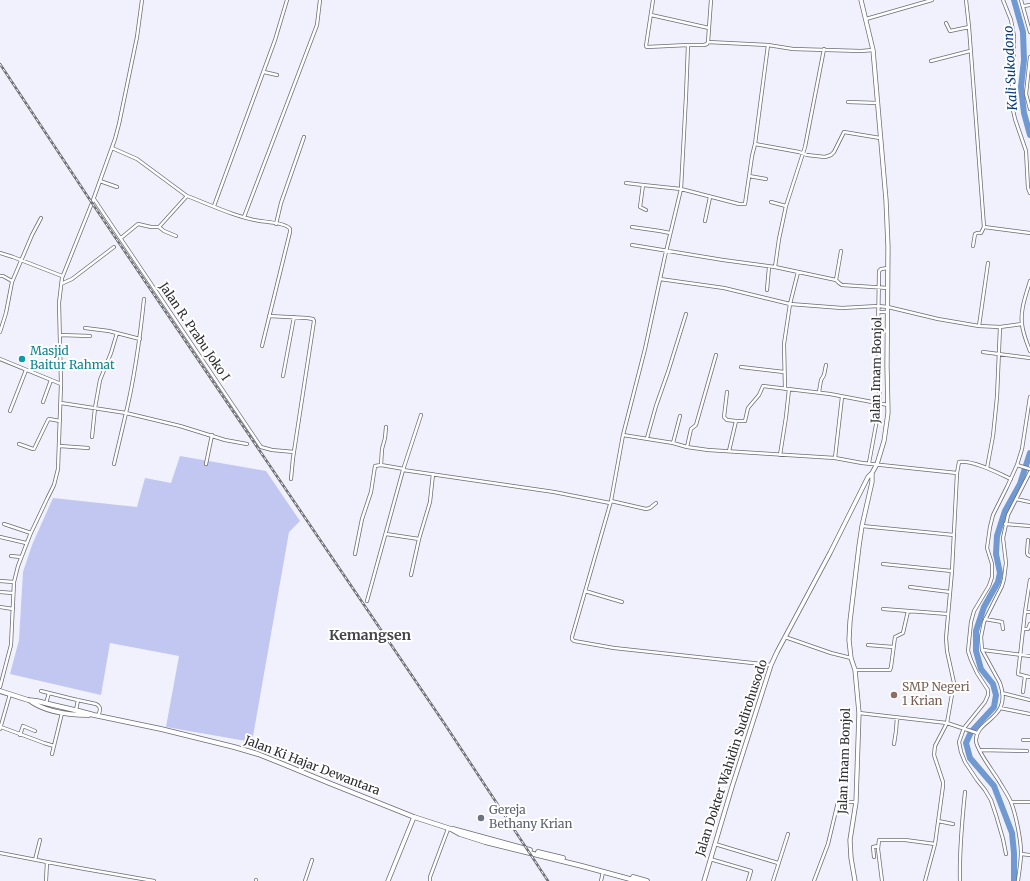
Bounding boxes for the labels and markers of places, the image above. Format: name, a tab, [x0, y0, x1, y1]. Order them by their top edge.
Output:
place label: Masjid Baitur Rahmat	[30, 345, 115, 373]
marker: Masjid Baitur Rahmat	[17, 354, 27, 364]
place label: SMP Negeri 1 Krian	[902, 681, 970, 709]
marker: SMP Negeri 1 Krian	[889, 690, 899, 700]
place label: Gereja Bethany Krian	[489, 804, 572, 832]
marker: Gereja Bethany Krian	[476, 813, 486, 823]

